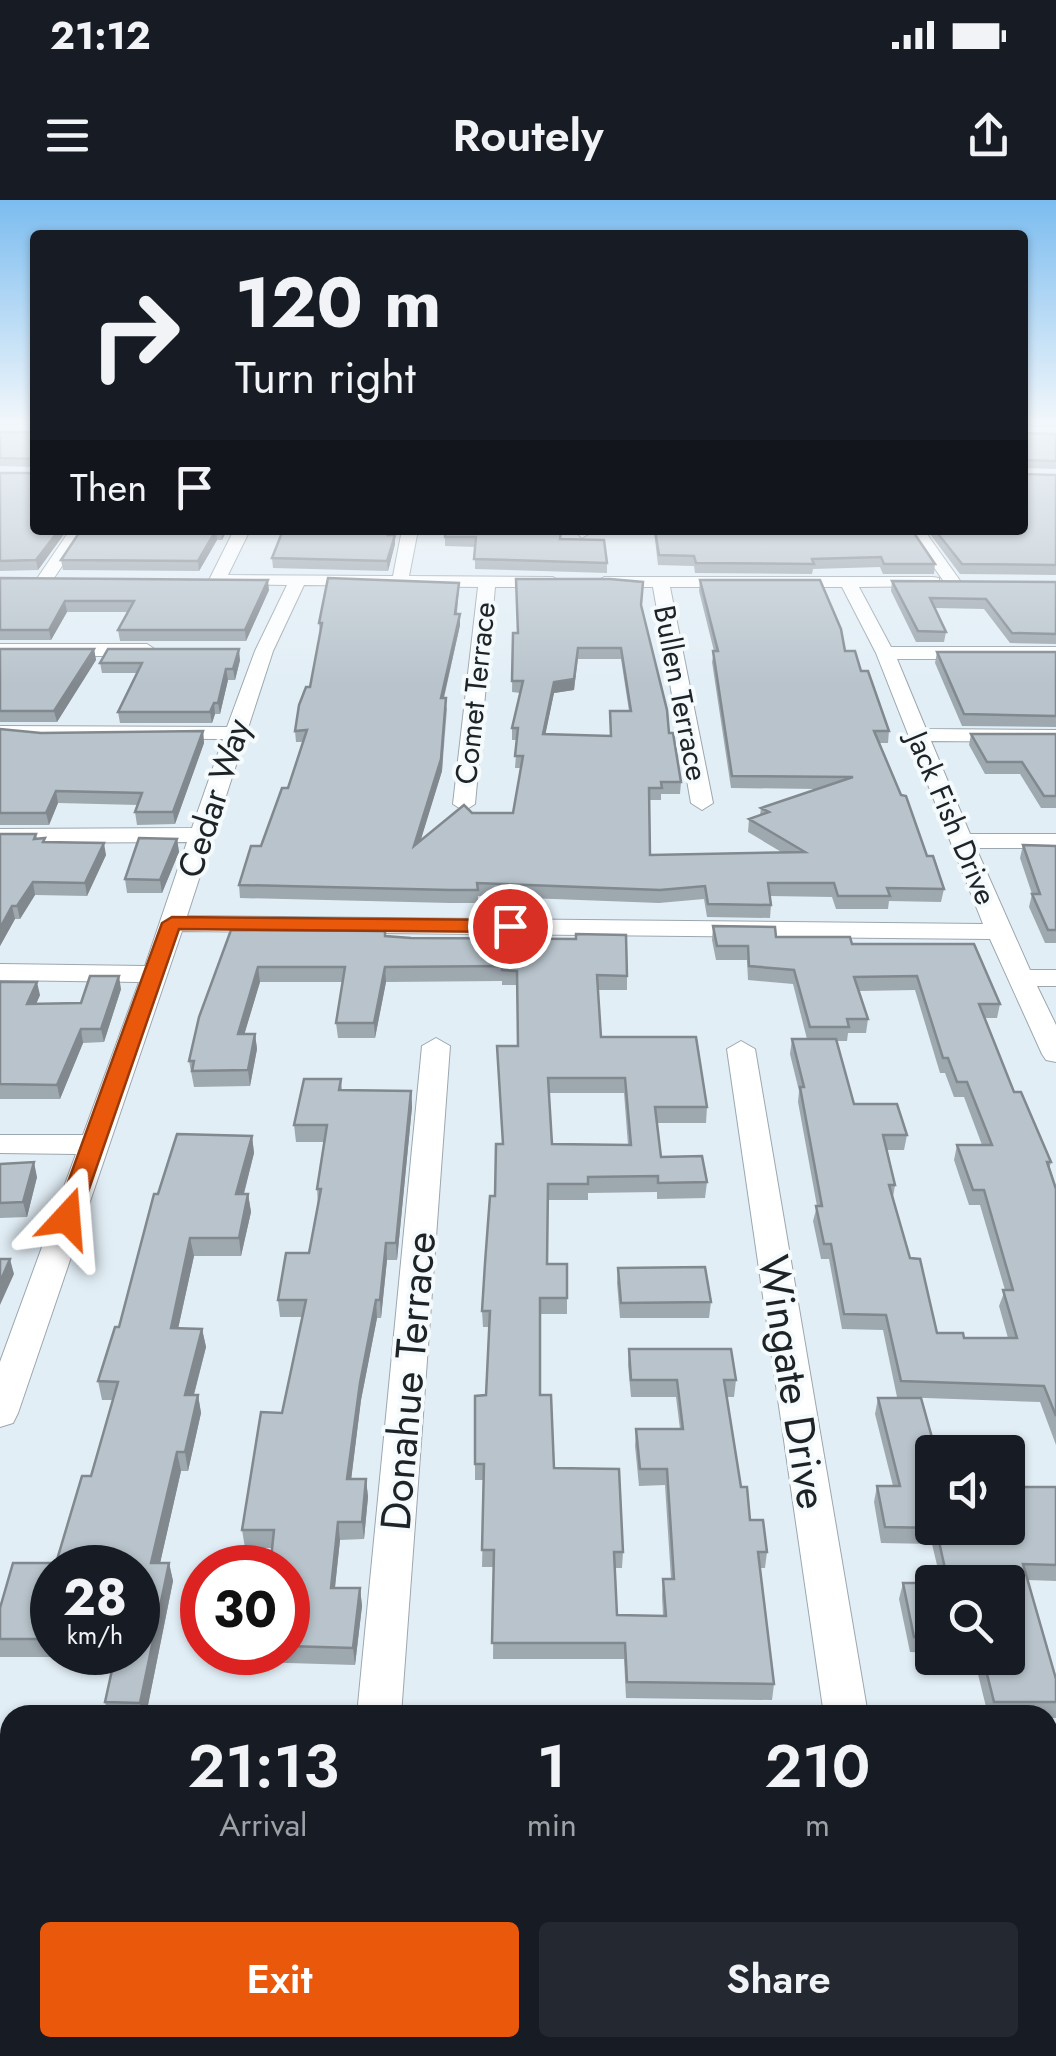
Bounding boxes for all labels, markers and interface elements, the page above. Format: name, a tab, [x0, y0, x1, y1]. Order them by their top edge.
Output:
text: 21:12	[50, 8, 151, 63]
text: Routely	[452, 103, 604, 168]
icon: menu	[40, 108, 95, 163]
icon: share	[961, 108, 1016, 163]
text: 120 m	[235, 252, 441, 353]
icon: right	[70, 270, 200, 400]
text: Turn right	[235, 345, 416, 410]
text: Then	[70, 460, 147, 515]
icon: arrive	[167, 460, 222, 515]
street label: Comet Terrace	[444, 600, 506, 786]
street label: Bullen Terrace	[643, 602, 719, 784]
street label: Cedar Way	[165, 711, 263, 884]
street label: Jack Fish Drive	[895, 721, 1008, 911]
pin	[468, 884, 553, 969]
icon: arrive	[483, 899, 538, 954]
position arrow	[15, 1166, 119, 1270]
street label: Donahue Terrace	[365, 1229, 451, 1533]
street label: Wingate Drive	[743, 1251, 843, 1513]
map controls	[915, 1435, 1025, 1675]
button: sound	[915, 1435, 1025, 1545]
speed limit sign: 30	[180, 1545, 310, 1675]
text: 28	[63, 1561, 127, 1634]
button: search	[915, 1565, 1025, 1675]
text: km/h	[67, 1617, 123, 1653]
text: 21:13	[188, 1723, 339, 1810]
text: 1	[537, 1723, 567, 1810]
text: 210	[765, 1723, 870, 1810]
text: Arrival	[219, 1802, 307, 1848]
text: min	[527, 1802, 577, 1848]
text: m	[805, 1802, 830, 1848]
button: Exit	[40, 1922, 519, 2037]
button: Share	[539, 1922, 1018, 2037]

